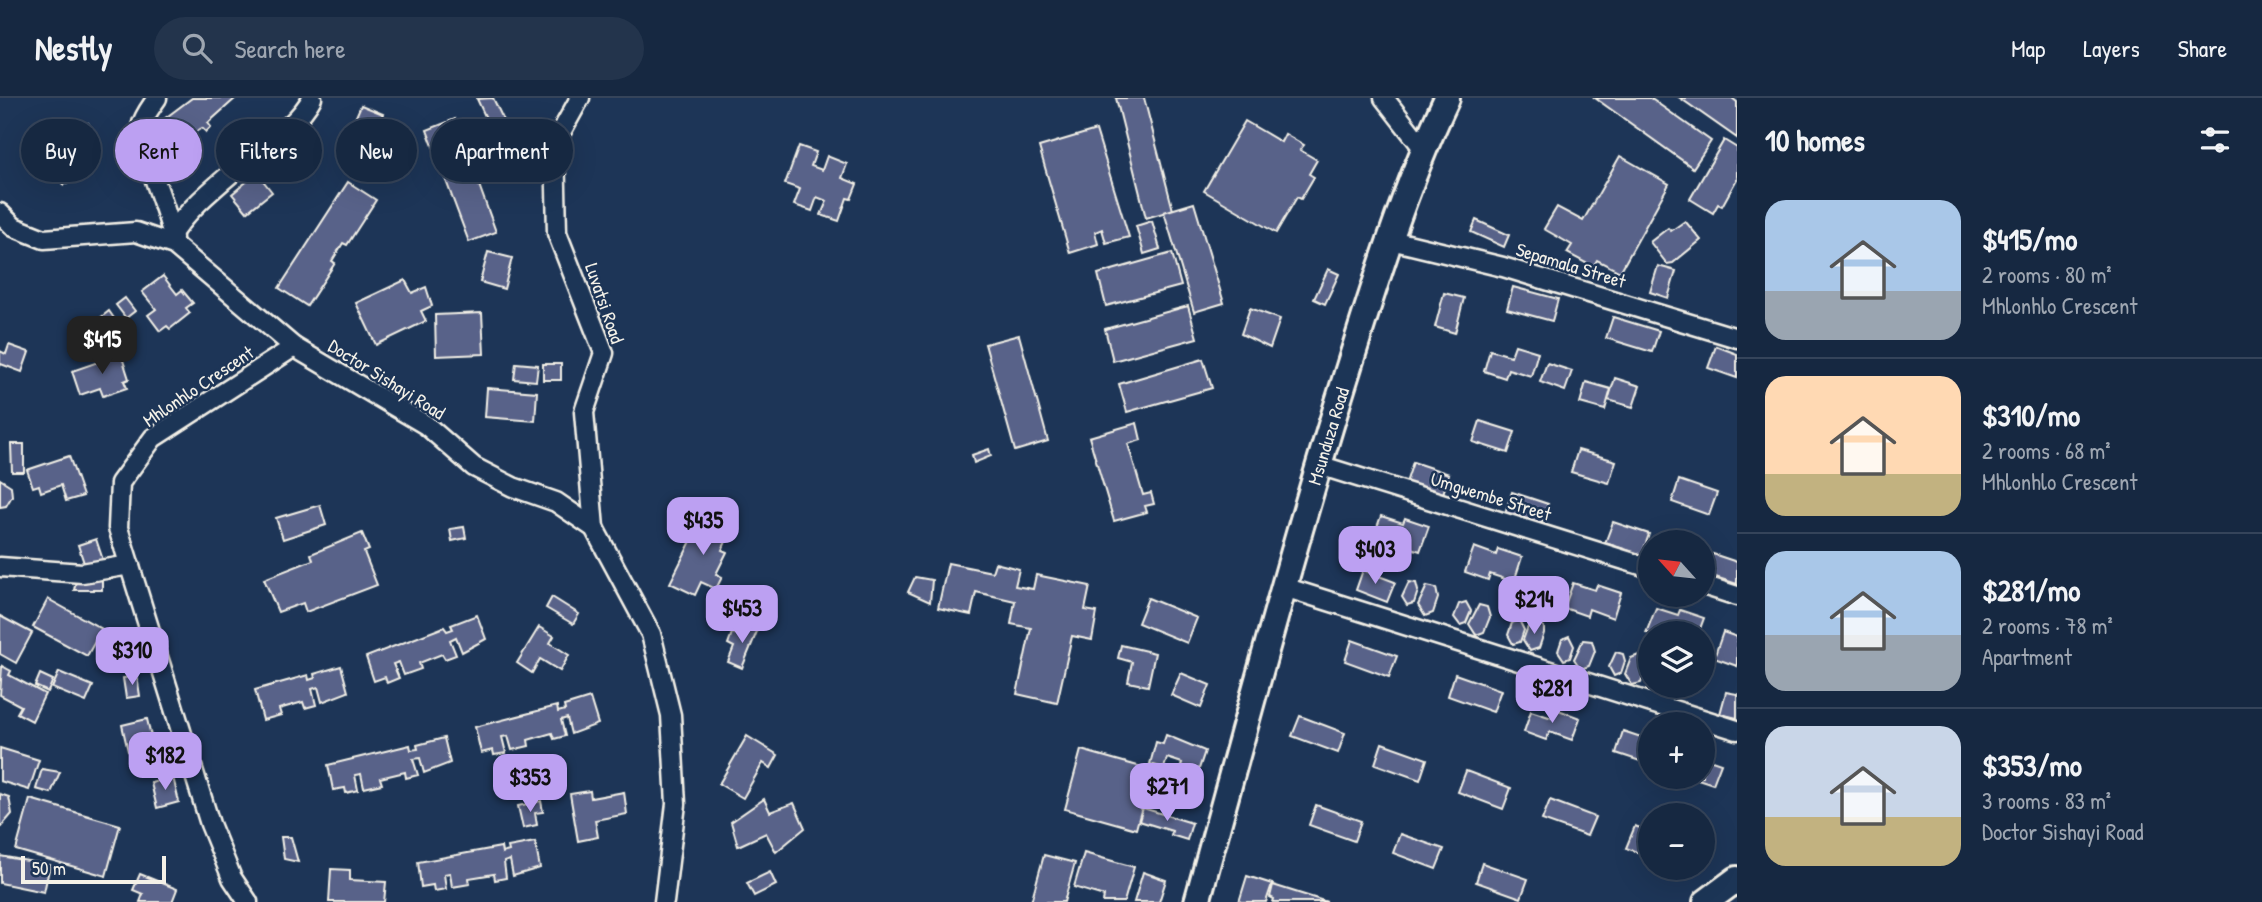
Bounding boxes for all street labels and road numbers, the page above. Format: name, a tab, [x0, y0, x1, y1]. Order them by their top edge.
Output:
street label: Sepamala Street	[1513, 236, 1629, 294]
street label: Luvatsi Road	[579, 259, 631, 347]
street label: Doctor Sishayi Road	[324, 333, 451, 426]
street label: Mhlonhlo Crescent	[138, 339, 259, 433]
street label: Msunduza Road	[1301, 383, 1355, 488]
street label: Umgwembe Street	[1427, 465, 1555, 527]

